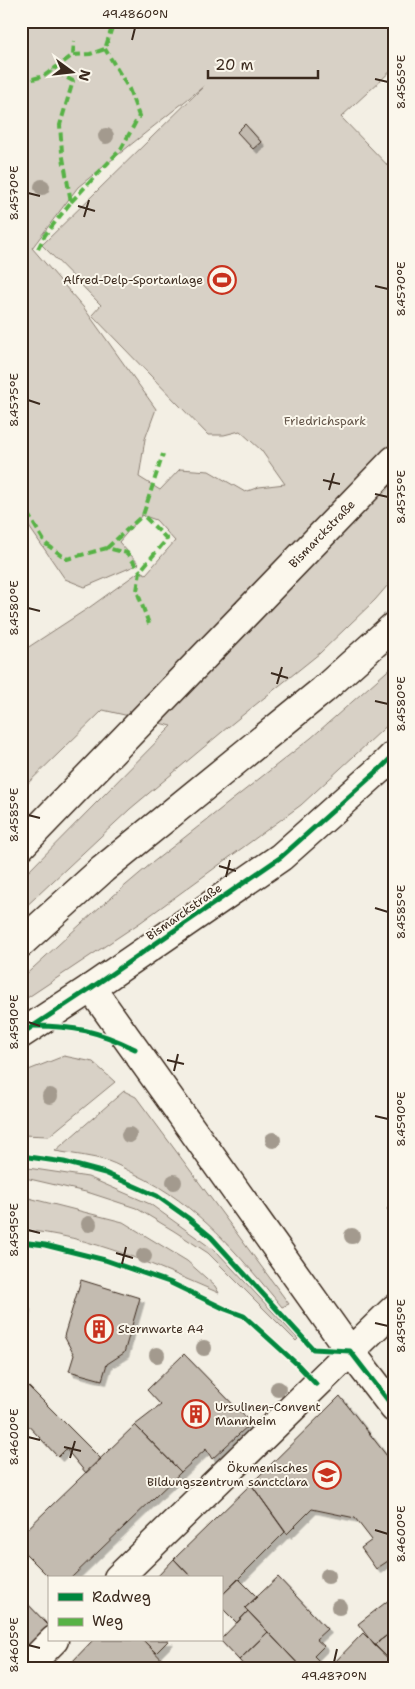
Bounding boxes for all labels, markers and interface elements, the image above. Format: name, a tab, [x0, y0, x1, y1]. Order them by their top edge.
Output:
text: 49.4860°N	[102, 6, 168, 22]
north arrow	[48, 48, 98, 98]
scale bar	[208, 48, 318, 80]
text: 20 m	[215, 55, 254, 75]
text: 8.4565°E	[393, 55, 409, 109]
text: N	[74, 68, 95, 83]
text: 8.4570°E	[6, 165, 22, 221]
text: 8.4570°E	[393, 261, 409, 317]
sports icon: Alfred-Delp-Sportanlage	[207, 265, 237, 295]
place label: Alfred-Delp-Sportanlage	[63, 272, 203, 288]
text: 8.4575°E	[6, 373, 22, 427]
park label: Friedrichspark	[284, 413, 366, 429]
text: 8.4575°E	[393, 470, 409, 524]
street label: Bismarckstraße	[285, 496, 359, 572]
text: 8.4580°E	[6, 580, 22, 636]
text: 8.4580°E	[393, 676, 409, 732]
text: 8.4585°E	[6, 788, 22, 842]
street label: Bismarckstraße	[143, 880, 225, 944]
text: 8.4585°E	[393, 885, 409, 939]
text: 8.4590°E	[6, 994, 22, 1050]
text: 8.4590°E	[393, 1091, 409, 1147]
text: 8.4595°E	[6, 1203, 22, 1257]
text: 8.4595°E	[393, 1299, 409, 1353]
building icon: Sternwarte A4	[84, 1314, 114, 1344]
place label: Sternwarte A4	[118, 1321, 204, 1337]
building icon: Ursulinen-Convent Mannheim	[181, 1399, 211, 1429]
place label: Ursulinen-Convent Mannheim	[215, 1399, 321, 1429]
text: 8.4600°E	[6, 1409, 22, 1465]
place label: Ökumenisches Bildungszentrum sanctclara	[147, 1460, 309, 1490]
school or university icon: Ökumenisches Bildungszentrum sanctclara	[312, 1460, 342, 1490]
text: 8.4600°E	[393, 1506, 409, 1562]
legend	[48, 1576, 222, 1642]
text: Radweg	[92, 1587, 151, 1607]
text: Weg	[92, 1611, 123, 1631]
text: 8.4605°E	[6, 1617, 22, 1673]
text: 49.4870°N	[301, 1668, 367, 1684]

